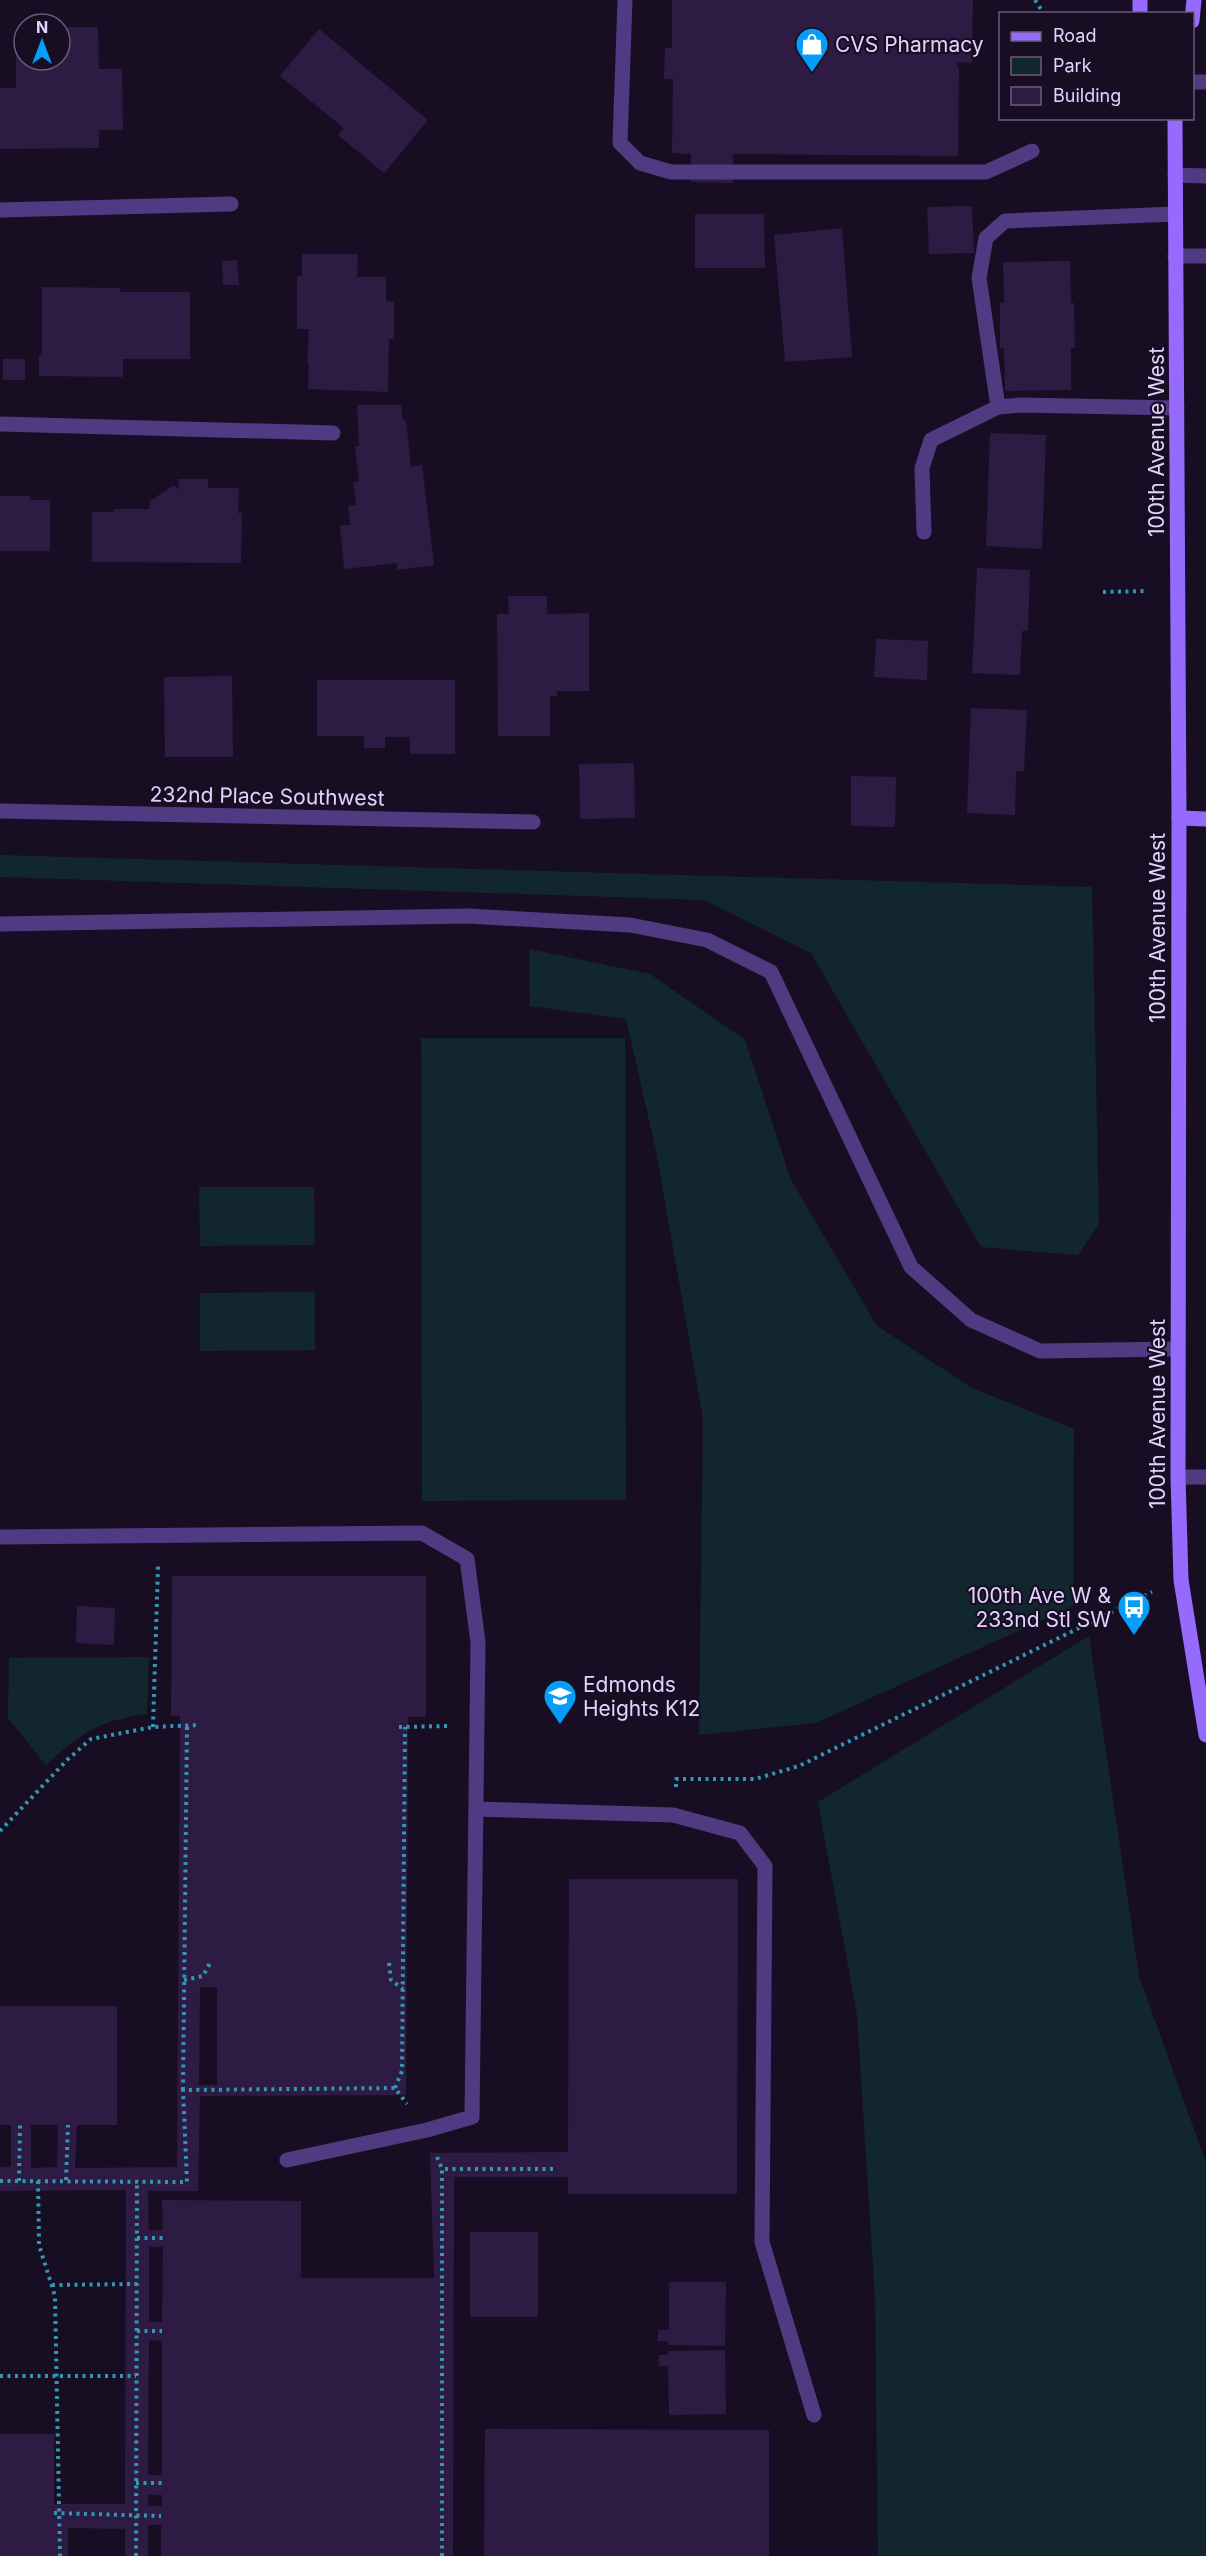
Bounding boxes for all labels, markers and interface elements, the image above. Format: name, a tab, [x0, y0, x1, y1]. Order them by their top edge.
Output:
north arrow	[12, 12, 72, 72]
legend	[999, 12, 1194, 120]
text: N	[36, 17, 48, 37]
text: Road	[1053, 25, 1096, 46]
shop icon: CVS Pharmacy	[794, 26, 830, 73]
place label: CVS Pharmacy	[835, 32, 984, 57]
text: Park	[1053, 55, 1092, 76]
text: Building	[1053, 85, 1121, 106]
street label: 100th Avenue West	[1144, 347, 1169, 537]
street label: 232nd Place Southwest	[149, 781, 385, 811]
street label: 100th Avenue West	[1145, 833, 1170, 1023]
street label: 100th Avenue West	[1145, 1319, 1170, 1509]
place label: 100th Ave W & 233nd Stl SW	[968, 1583, 1111, 1632]
bus stop icon: 100th Ave W & 233nd Stl SW	[1116, 1589, 1152, 1636]
place label: Edmonds Heights K12	[583, 1672, 700, 1721]
school or university icon: Edmonds Heights K12	[542, 1678, 578, 1725]

